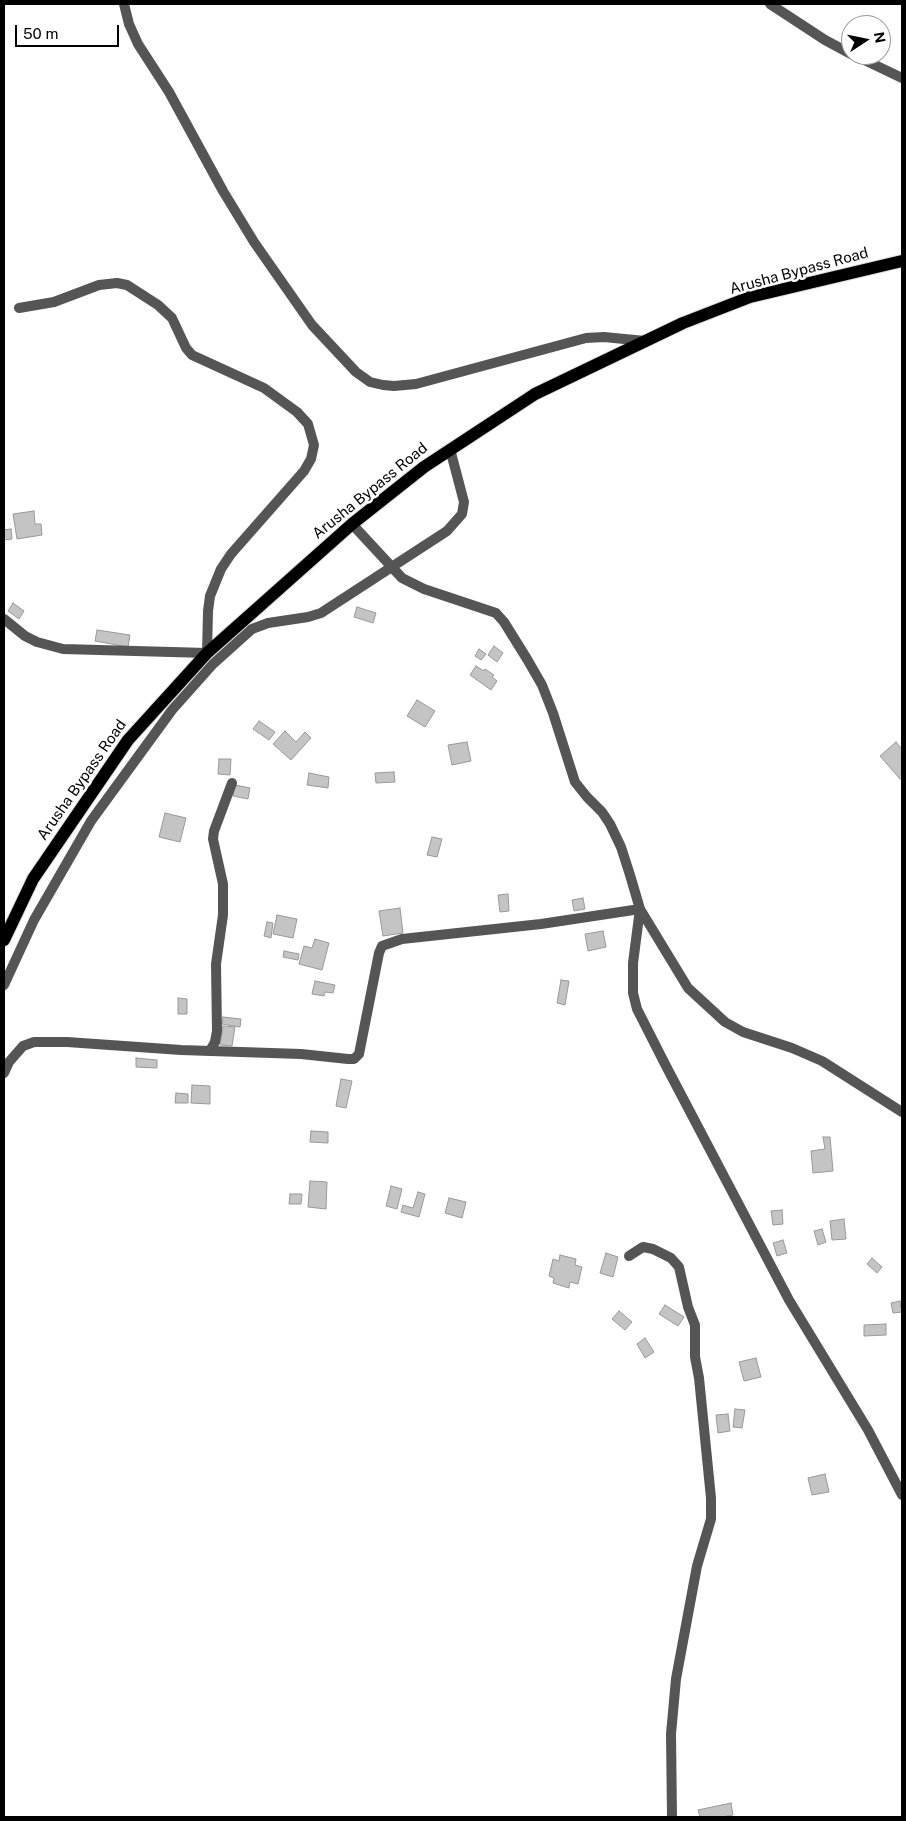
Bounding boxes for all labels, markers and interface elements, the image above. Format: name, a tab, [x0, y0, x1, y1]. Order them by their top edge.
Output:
scale bar	[18, 15, 121, 47]
north arrow	[841, 15, 891, 65]
text: 50 m	[23, 25, 58, 42]
text: N	[871, 30, 889, 44]
street label: Arusha Bypass Road	[728, 244, 870, 298]
street label: Arusha Bypass Road	[309, 439, 431, 543]
street label: Arusha Bypass Road	[34, 716, 130, 844]

